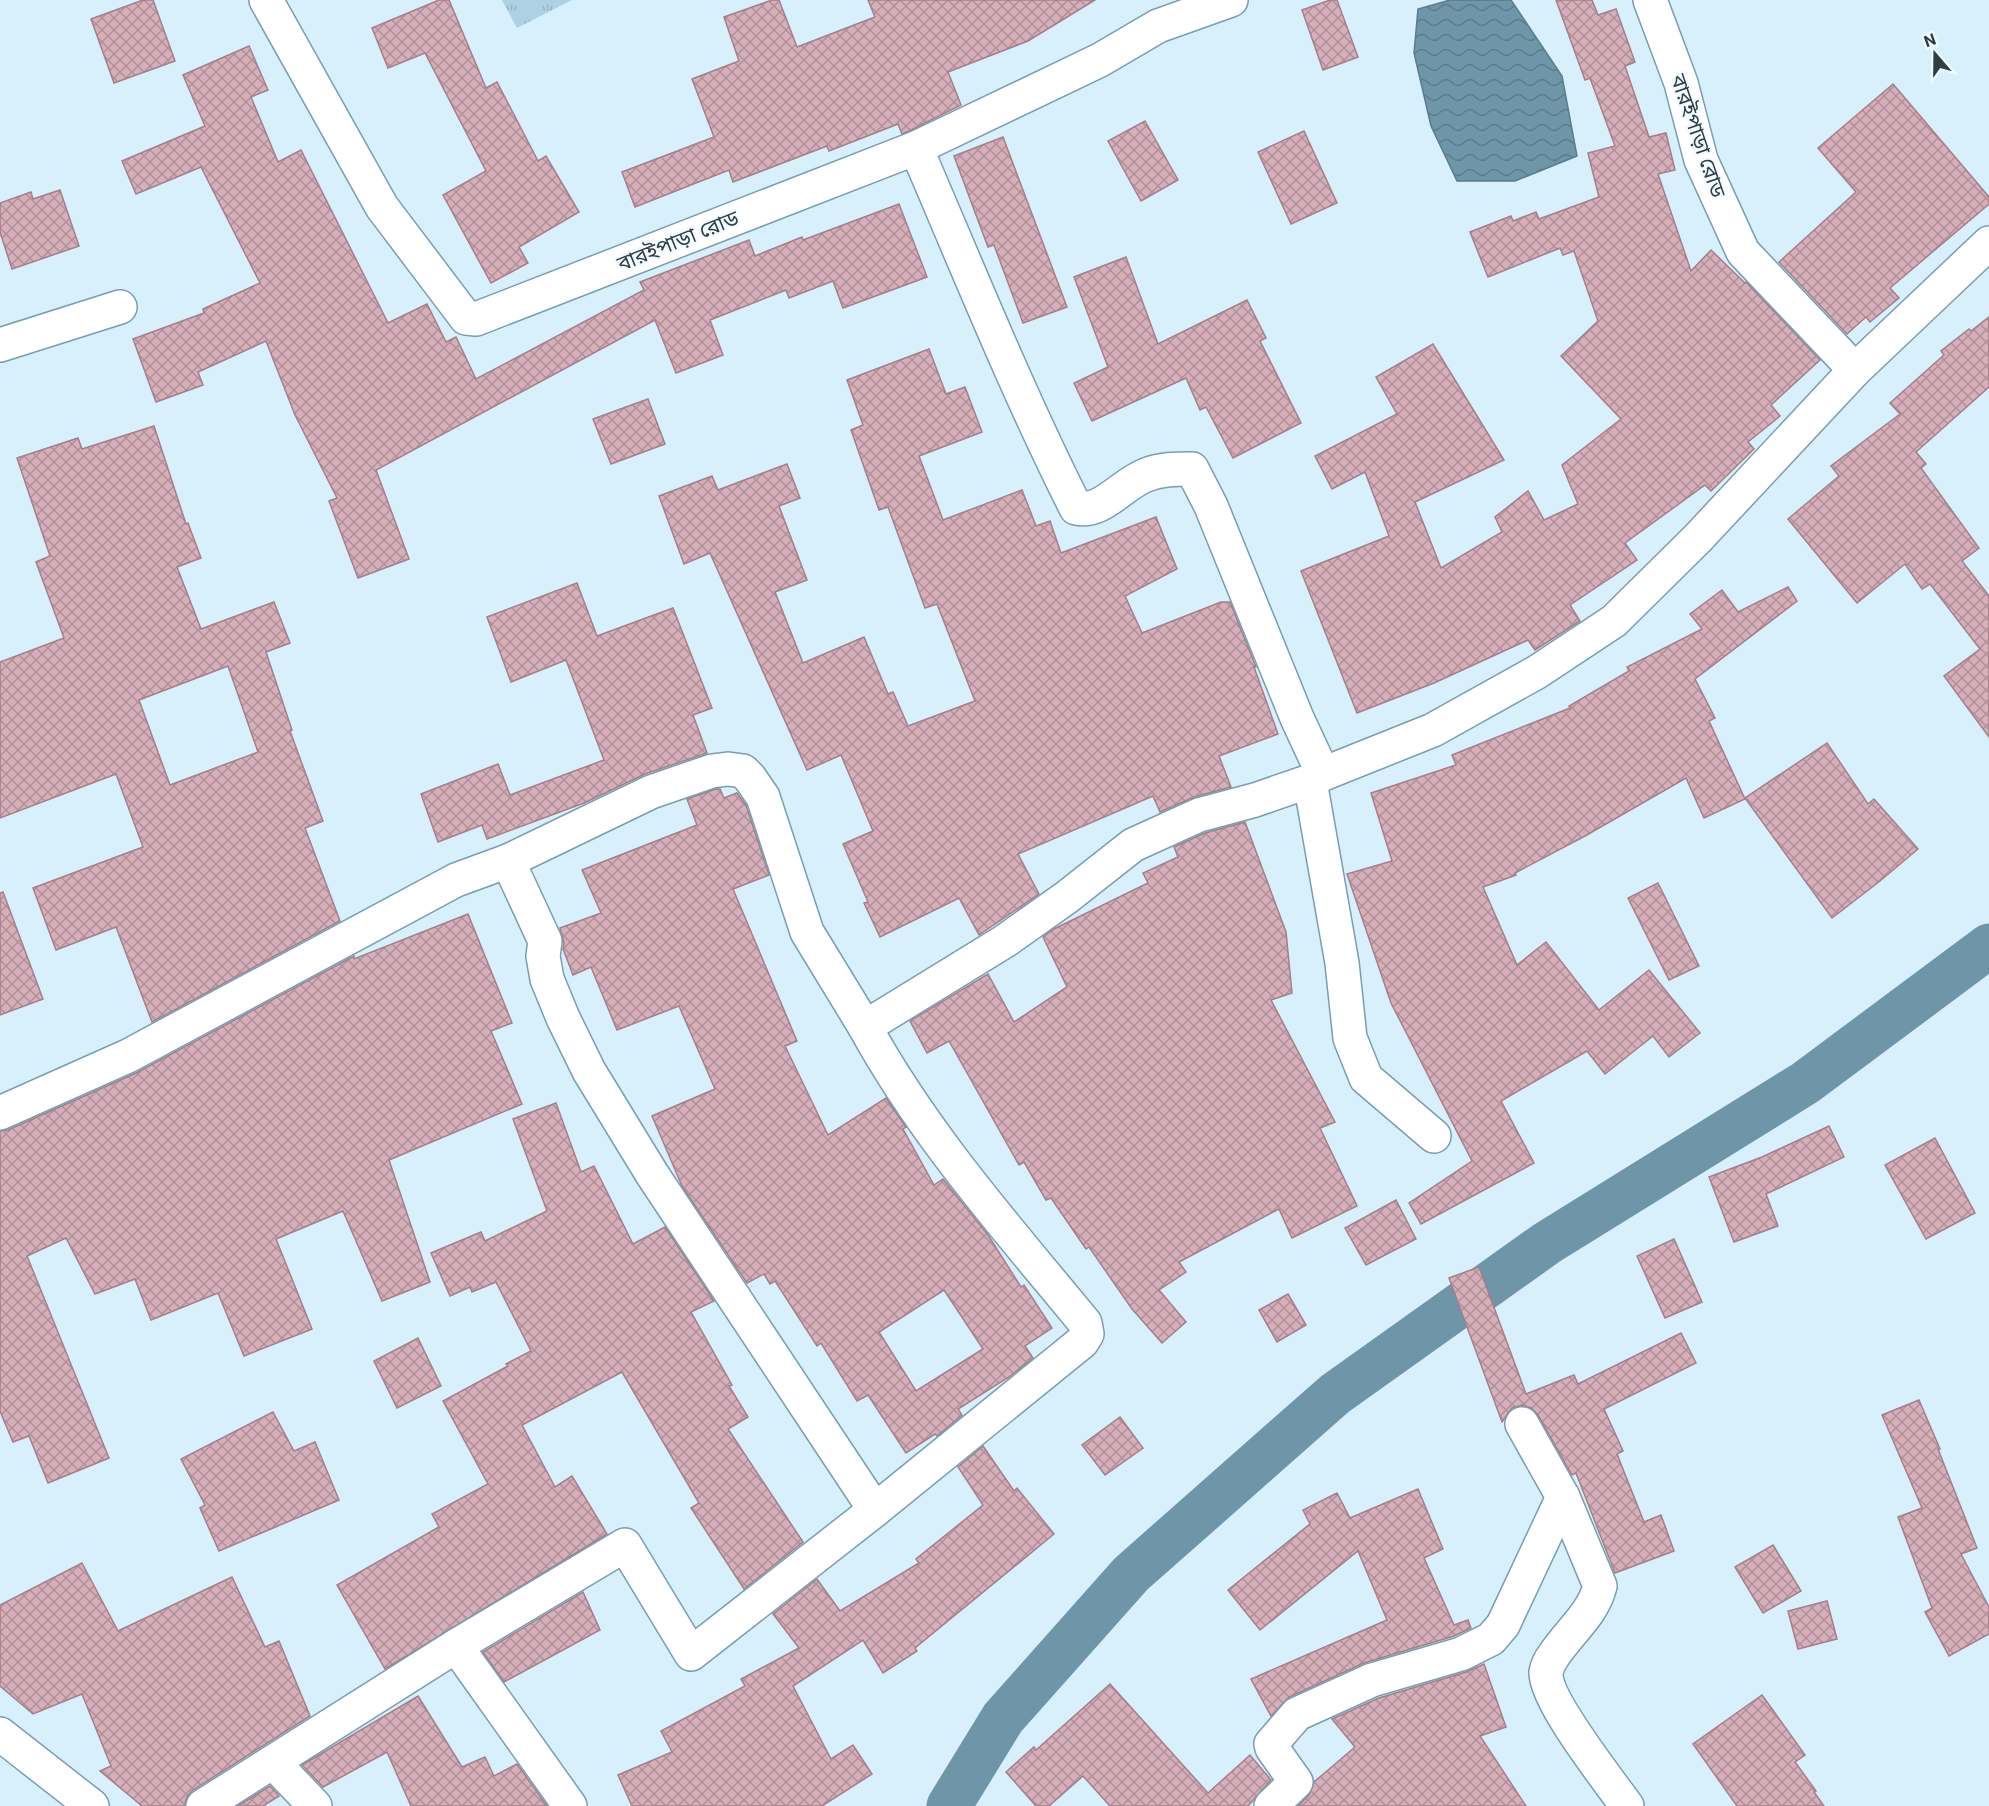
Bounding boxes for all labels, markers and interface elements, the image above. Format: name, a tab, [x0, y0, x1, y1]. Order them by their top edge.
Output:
north arrow	[1905, 24, 1965, 84]
text: N	[1921, 30, 1939, 51]
street label: বারইপাড়া রোড	[1665, 70, 1731, 202]
street label: বারইপাড়া রোড	[613, 205, 743, 277]

